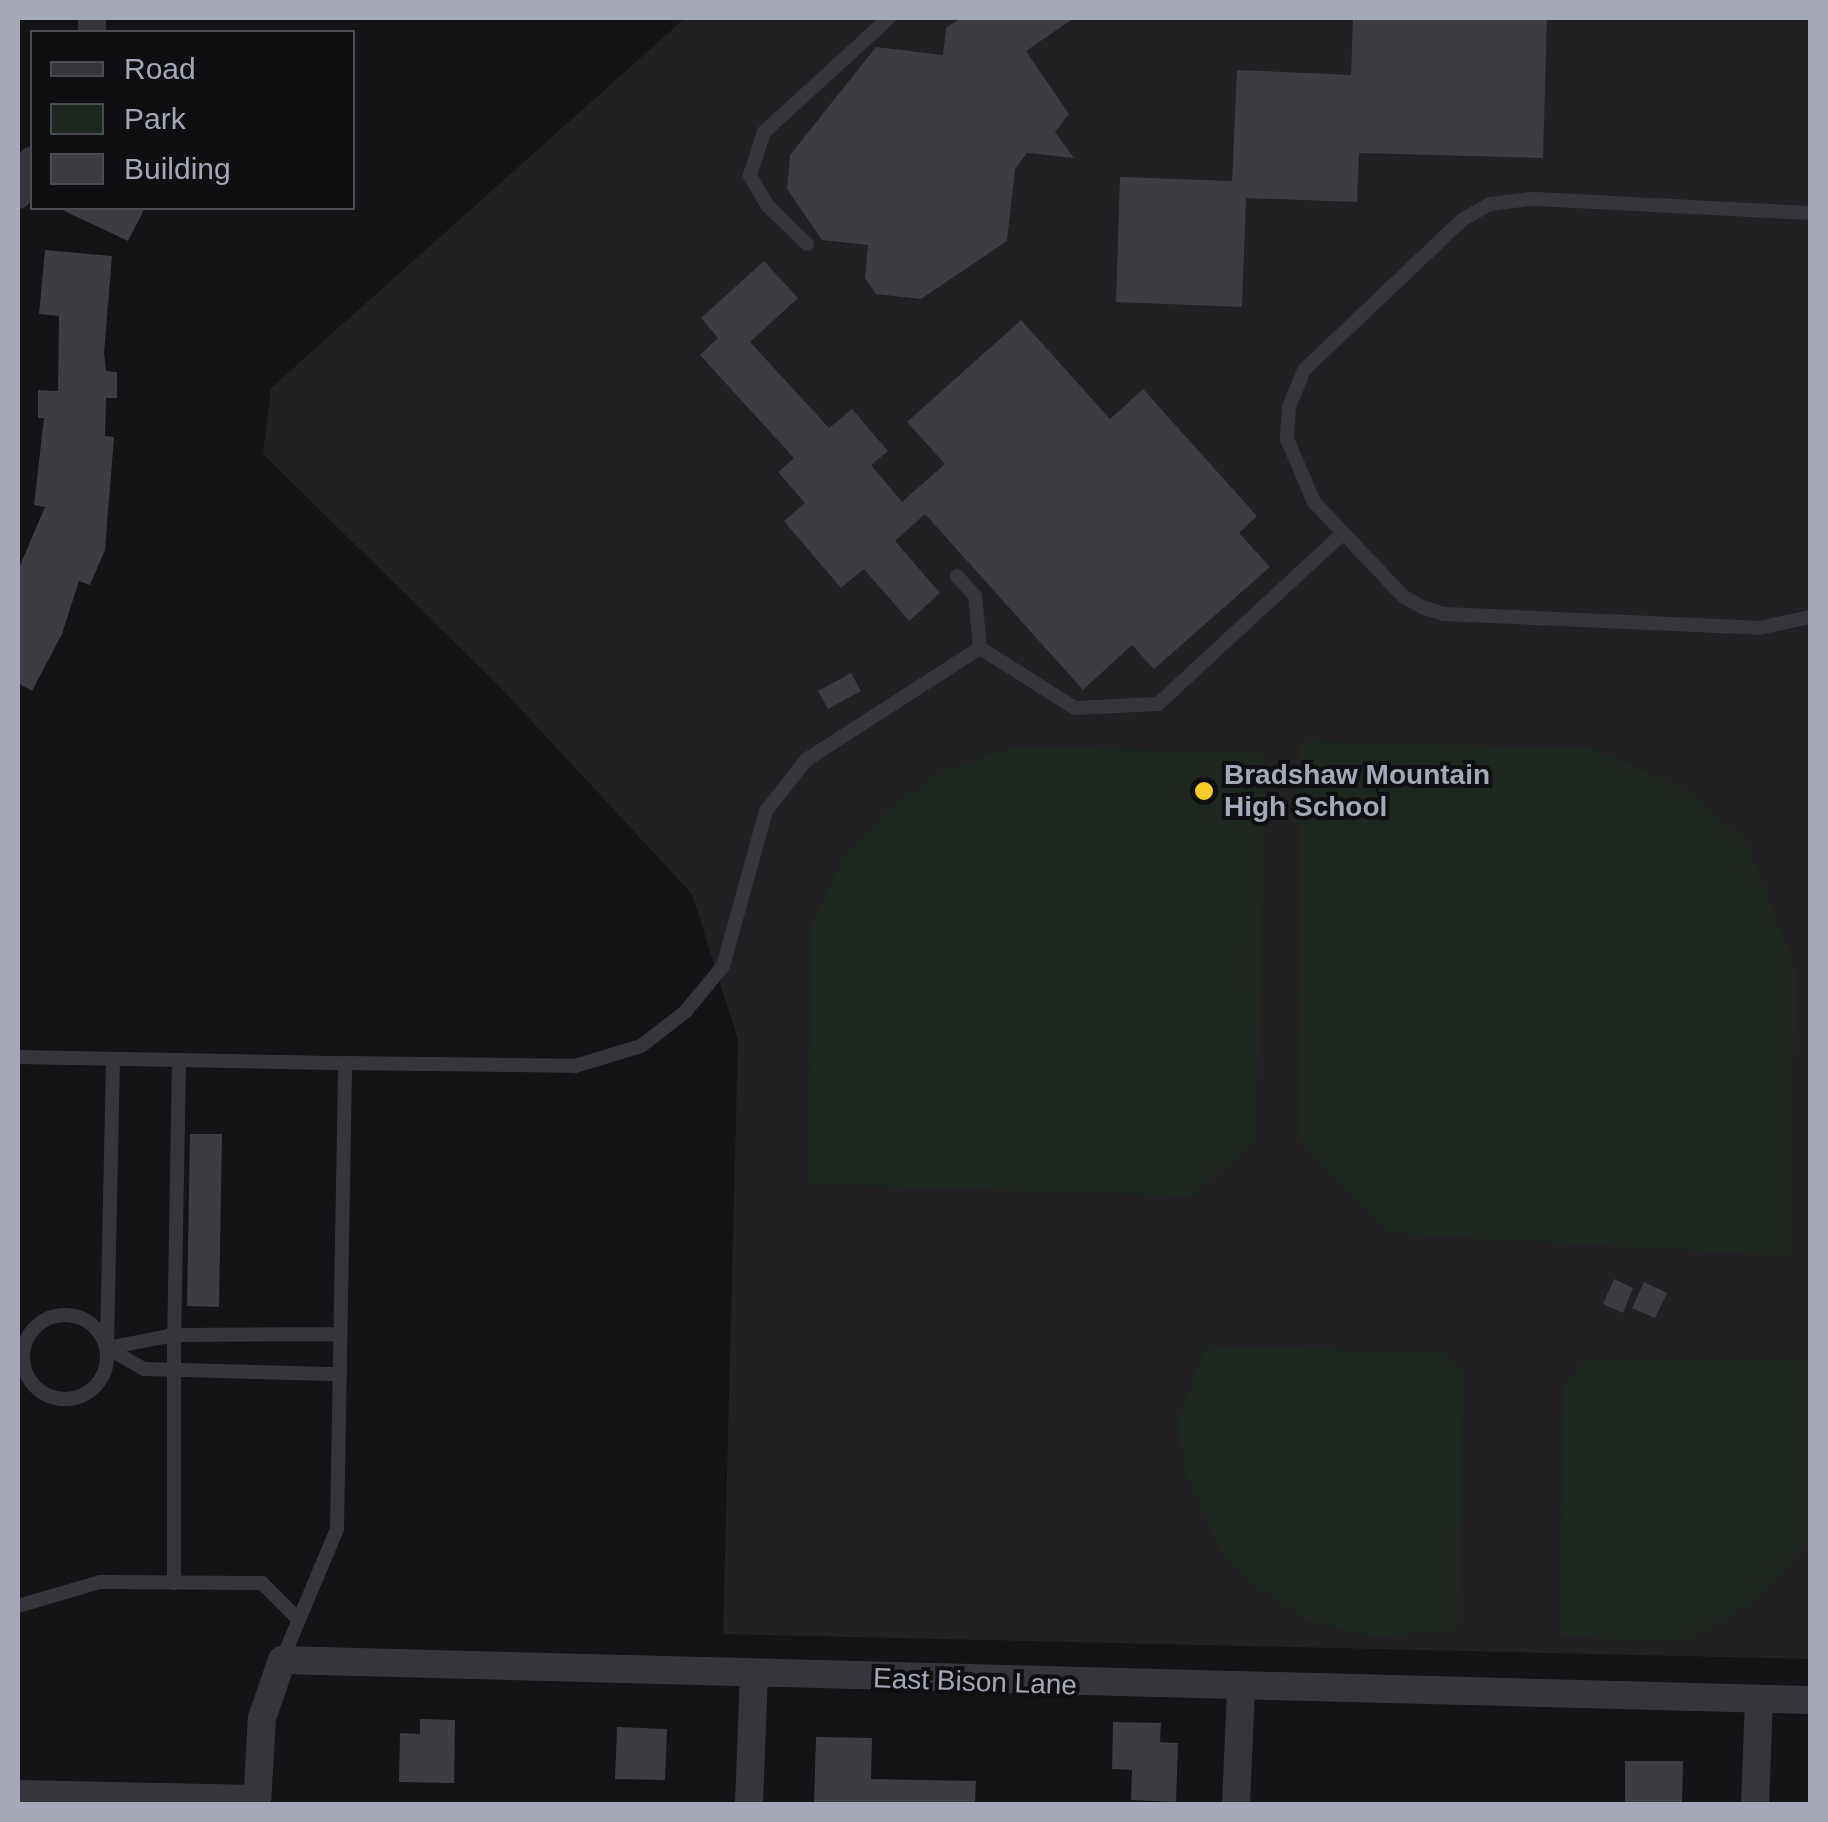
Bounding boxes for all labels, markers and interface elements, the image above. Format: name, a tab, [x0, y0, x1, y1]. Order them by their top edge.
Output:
legend	[30, 30, 355, 210]
text: Road	[124, 52, 196, 85]
text: Park	[124, 102, 186, 135]
text: Building	[124, 152, 231, 185]
place label: Bradshaw Mountain High School	[1224, 758, 1490, 824]
marker: Bradshaw Mountain High School	[1193, 780, 1215, 802]
street label: East Bison Lane	[873, 1662, 1077, 1702]

